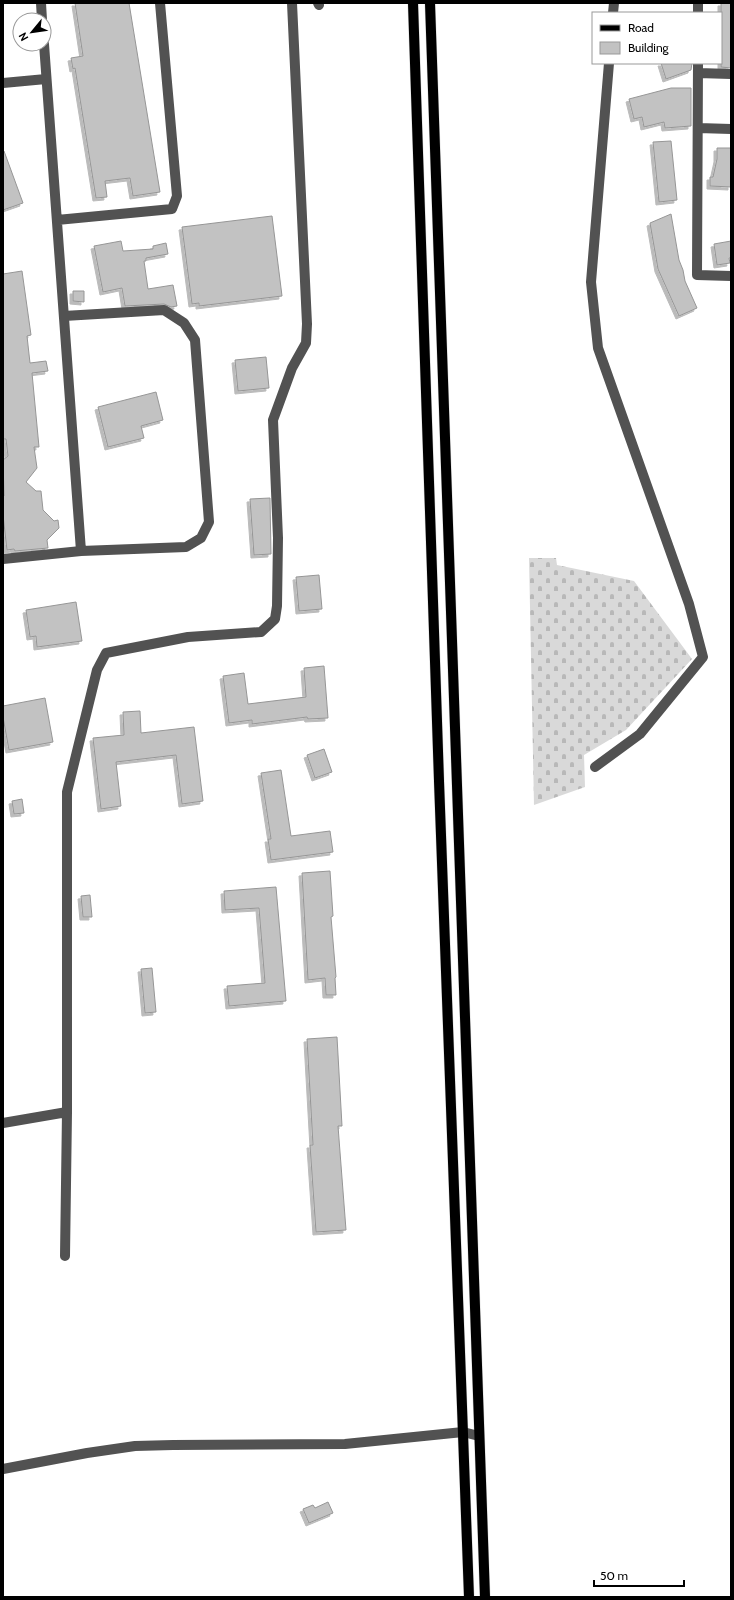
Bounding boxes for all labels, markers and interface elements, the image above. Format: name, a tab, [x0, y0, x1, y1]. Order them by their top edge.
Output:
north arrow	[12, 12, 52, 52]
legend	[592, 12, 722, 64]
text: Road	[628, 20, 654, 35]
text: N	[15, 30, 31, 44]
text: Building	[628, 40, 670, 55]
scale bar	[594, 1562, 684, 1588]
text: 50 m	[600, 1568, 628, 1583]

